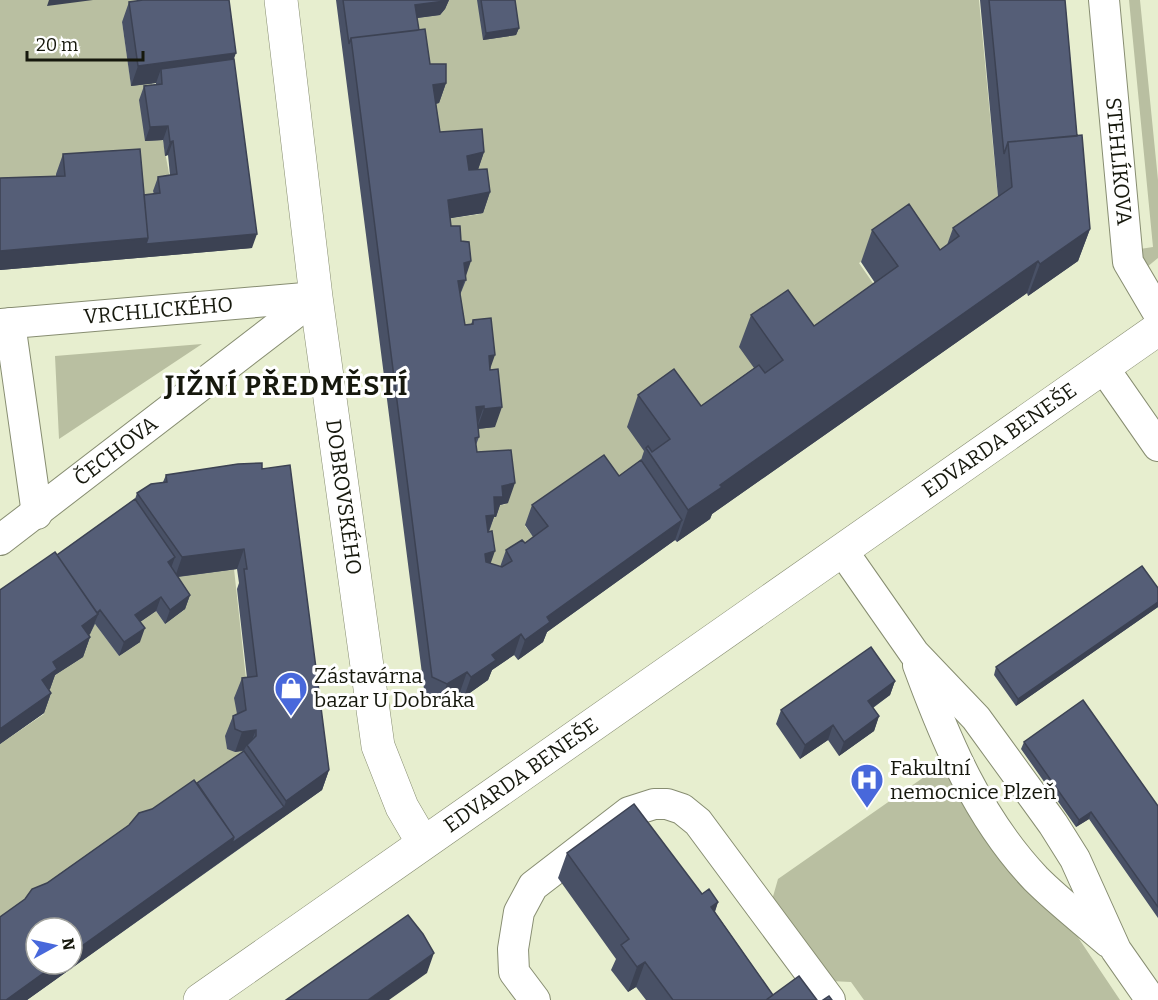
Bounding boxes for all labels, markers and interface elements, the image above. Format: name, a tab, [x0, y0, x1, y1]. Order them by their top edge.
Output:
scale bar	[27, 24, 142, 62]
text: 20 m	[36, 34, 78, 56]
street label: STEHLÍKOVA	[1100, 96, 1138, 227]
street label: VRCHLICKÉHO	[83, 291, 234, 330]
district label: JIŽNÍ PŘEDMĚSTÍ	[163, 368, 409, 402]
street label: EDVARDA BENEŠE	[917, 377, 1082, 503]
street label: ČECHOVA	[69, 411, 163, 491]
street label: DOBROVSKÉHO	[320, 417, 367, 577]
place label: Zástavárna bazar U Dobráka	[314, 663, 475, 713]
shop icon: Zástavárna bazar U Dobráka	[273, 670, 309, 717]
street label: EDVARDA BENEŠE	[439, 712, 603, 838]
place label: Fakultní nemocnice Plzeň	[890, 755, 1056, 805]
hospital icon: Fakultní nemocnice Plzeň	[849, 762, 885, 809]
north arrow	[24, 916, 84, 976]
text: N	[58, 937, 79, 951]

